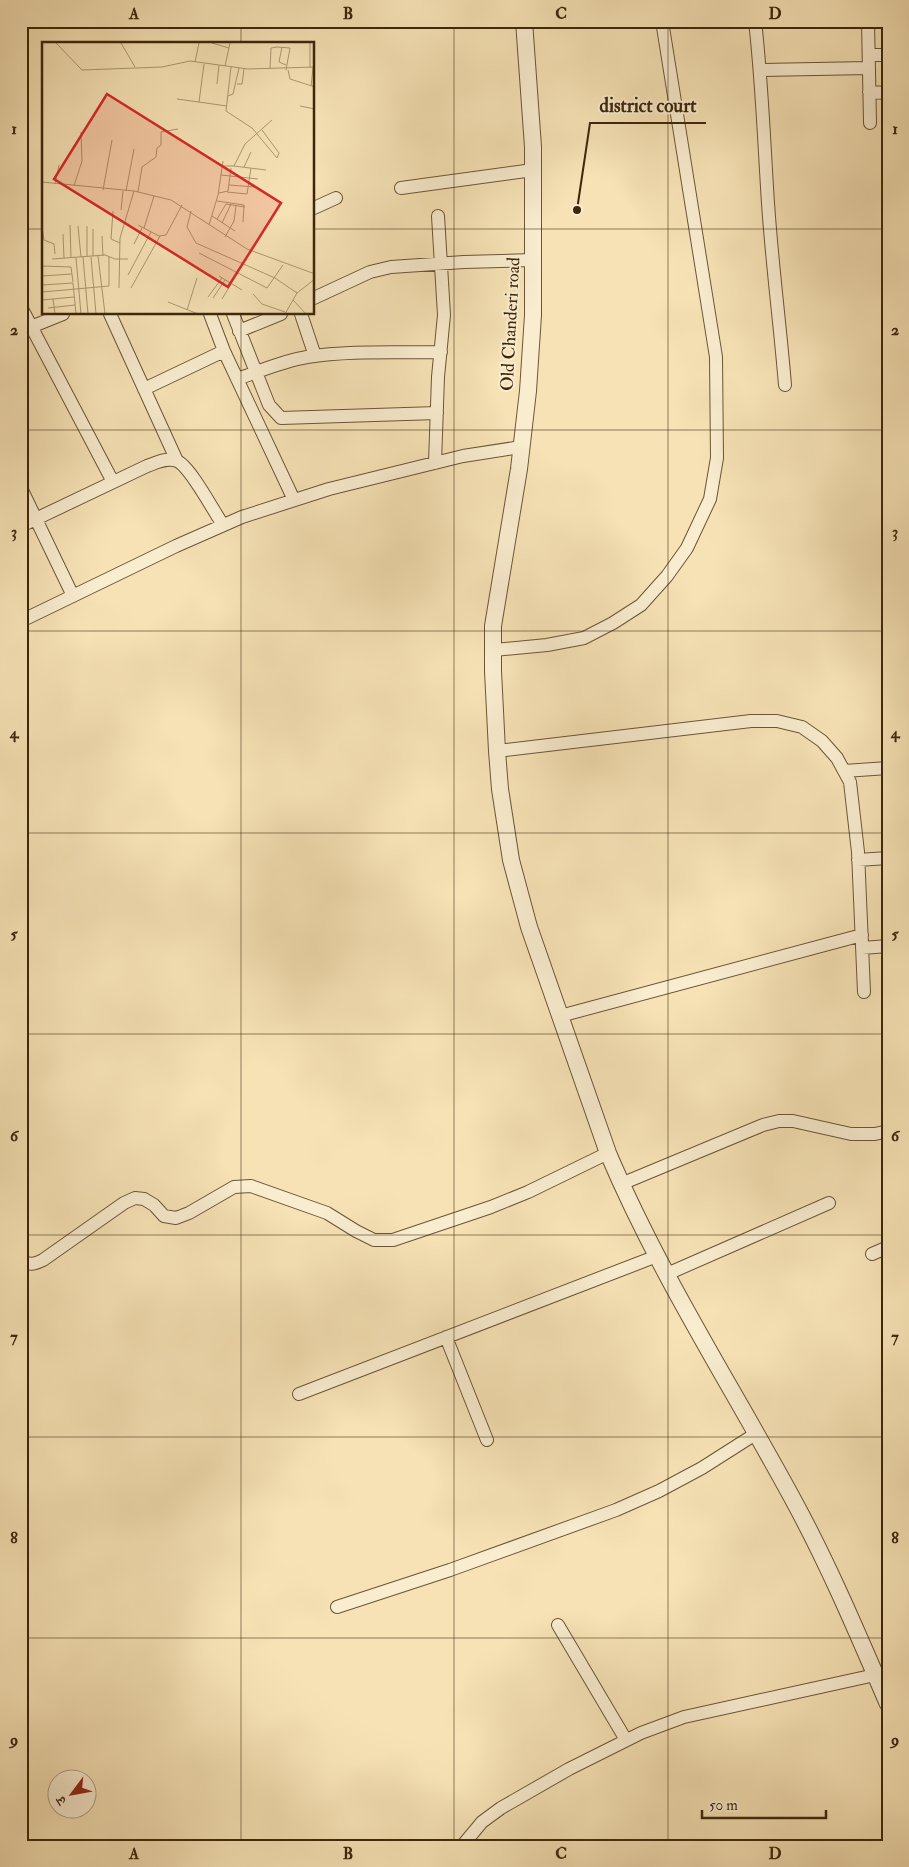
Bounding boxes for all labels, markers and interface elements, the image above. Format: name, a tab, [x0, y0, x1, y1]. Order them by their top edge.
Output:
text: A	[128, 4, 140, 24]
text: B	[343, 4, 353, 24]
text: C	[555, 4, 567, 24]
text: D	[768, 4, 782, 24]
inset map	[42, 42, 315, 315]
callout: district court	[590, 89, 706, 123]
text: district court	[600, 94, 697, 118]
text: 1	[11, 119, 17, 139]
text: 1	[892, 119, 898, 139]
street label: Old Chanderi road	[496, 256, 526, 392]
text: 2	[10, 320, 18, 340]
text: 2	[891, 320, 899, 340]
text: 3	[11, 522, 17, 542]
text: 3	[892, 522, 898, 542]
text: 4	[9, 723, 20, 743]
text: 4	[890, 723, 901, 743]
text: 5	[10, 924, 18, 944]
text: 5	[891, 924, 899, 944]
text: 6	[10, 1126, 20, 1146]
text: 6	[891, 1126, 901, 1146]
text: 7	[10, 1327, 18, 1347]
text: 7	[891, 1327, 899, 1347]
text: 8	[10, 1528, 18, 1548]
text: 8	[891, 1528, 899, 1548]
text: 9	[8, 1730, 18, 1750]
text: 9	[889, 1730, 899, 1750]
north arrow	[48, 1770, 98, 1820]
scale bar	[702, 1787, 825, 1819]
text: उ	[52, 1792, 71, 1809]
text: 50 m	[709, 1796, 738, 1815]
text: A	[128, 1844, 140, 1864]
text: B	[343, 1844, 353, 1864]
text: C	[555, 1844, 567, 1864]
text: D	[768, 1844, 782, 1864]

